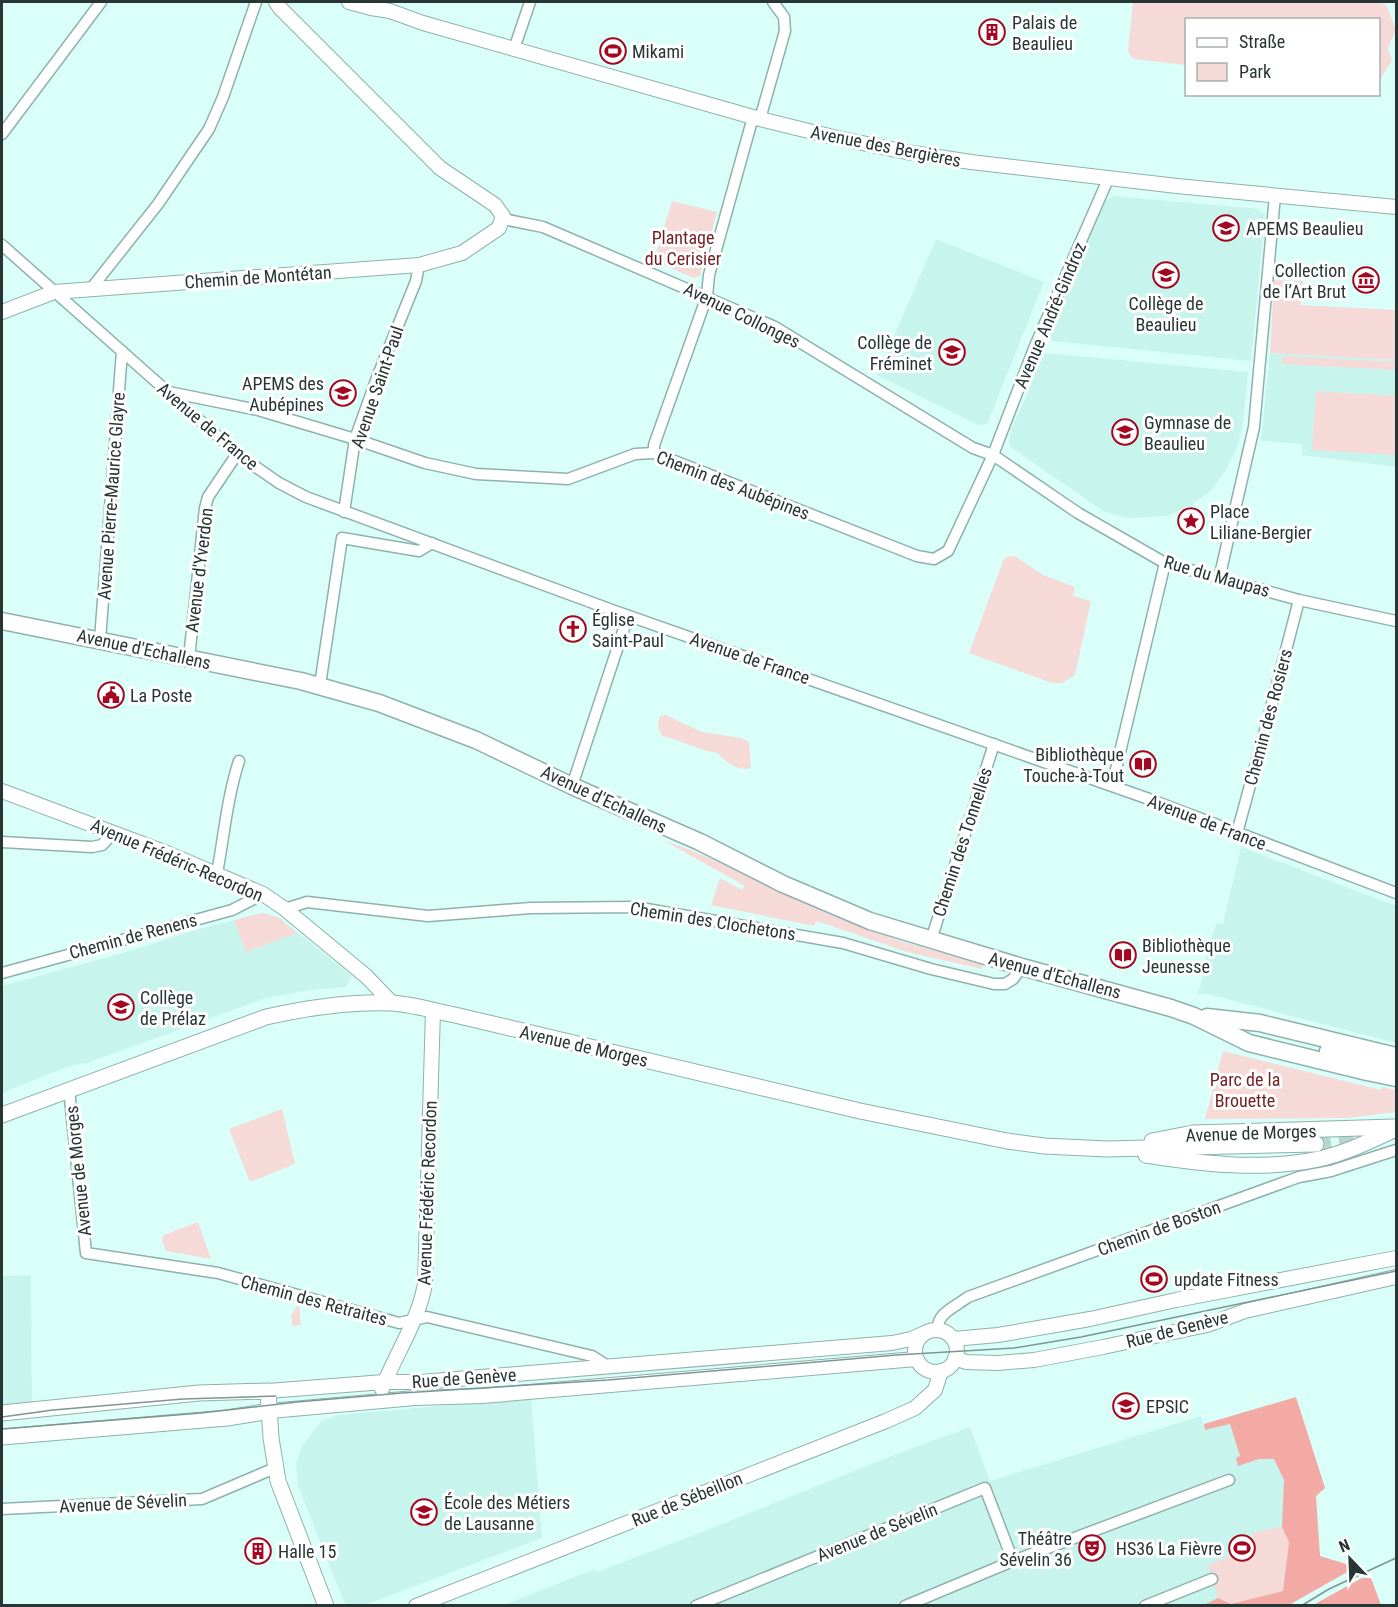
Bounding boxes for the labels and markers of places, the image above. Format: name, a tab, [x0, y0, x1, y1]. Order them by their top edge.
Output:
place label: Palais de Beaulieu	[1012, 12, 1077, 54]
building icon: Palais de Beaulieu	[977, 17, 1007, 47]
sports icon: Mikami	[598, 36, 628, 66]
place label: Mikami	[632, 41, 684, 62]
school or university icon: APEMS Beaulieu	[1211, 213, 1241, 243]
place label: APEMS Beaulieu	[1246, 218, 1363, 239]
school or university icon: Collège de Beaulieu	[1151, 260, 1181, 290]
place label: Collection de l’Art Brut	[1263, 260, 1346, 302]
museum icon: Collection de l’Art Brut	[1351, 265, 1381, 295]
place label: Collège de Beaulieu	[1129, 293, 1203, 335]
place label: Collège de Fréminet	[857, 332, 932, 374]
school or university icon: Collège de Fréminet	[937, 337, 967, 367]
place label: APEMS des Aubépines	[242, 373, 324, 415]
school or university icon: APEMS des Aubépines	[328, 378, 358, 408]
place label: Gymnase de Beaulieu	[1144, 412, 1231, 454]
school or university icon: Gymnase de Beaulieu	[1110, 417, 1140, 447]
place label: Place Liliane-Bergier	[1210, 501, 1312, 543]
place icon: Place Liliane-Bergier	[1176, 506, 1206, 536]
place label: Église Saint-Paul	[592, 609, 664, 651]
church icon: Église Saint-Paul	[558, 614, 588, 644]
public building icon: La Poste	[96, 680, 126, 710]
place label: La Poste	[130, 685, 192, 706]
place label: Bibliothèque Touche-à-Tout	[1023, 744, 1124, 786]
library icon: Bibliothèque Touche-à-Tout	[1128, 749, 1158, 779]
place label: Bibliothèque Jeunesse	[1142, 935, 1231, 977]
library icon: Bibliothèque Jeunesse	[1108, 940, 1138, 970]
place label: Collège de Prélaz	[140, 987, 206, 1029]
school or university icon: Collège de Prélaz	[106, 992, 136, 1022]
sports icon: update Fitness	[1139, 1264, 1169, 1294]
place label: update Fitness	[1174, 1269, 1279, 1290]
school or university icon: EPSIC	[1111, 1391, 1141, 1421]
place label: EPSIC	[1146, 1396, 1189, 1417]
place label: École des Métiers de Lausanne	[444, 1492, 570, 1534]
school or university icon: École des Métiers de Lausanne	[409, 1497, 439, 1527]
place label: Théâtre Sévelin 36	[999, 1528, 1072, 1570]
theatre icon: Théâtre Sévelin 36	[1077, 1533, 1107, 1563]
sports icon: HS36 La Fièvre	[1227, 1533, 1257, 1563]
building icon: Halle 15	[243, 1536, 273, 1566]
place label: HS36 La Fièvre	[1116, 1538, 1222, 1559]
place label: Halle 15	[278, 1541, 337, 1562]

